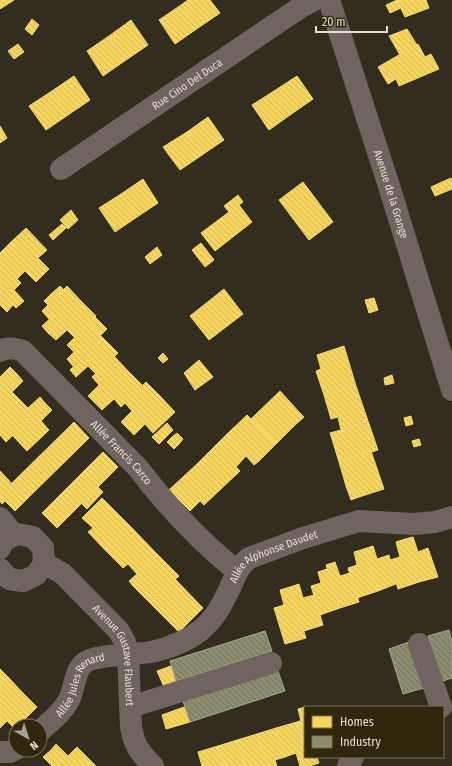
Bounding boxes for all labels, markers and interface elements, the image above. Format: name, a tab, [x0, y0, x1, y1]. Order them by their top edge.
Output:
scale bar	[316, 8, 387, 34]
text: 20 m	[322, 15, 346, 29]
street label: Rue Cino Del Duca	[149, 56, 225, 112]
street label: Avenue de la Grange	[371, 148, 411, 240]
street label: Allée Francis Carco	[88, 417, 155, 487]
street label: Allée Alphonse Daudet	[226, 527, 319, 585]
street label: Avenue Gustave Flaubert	[90, 602, 137, 707]
street label: Allée Jules Renard	[53, 650, 106, 720]
legend	[304, 706, 444, 758]
text: Homes	[340, 715, 374, 729]
north arrow	[8, 718, 48, 758]
text: Industry	[340, 735, 381, 749]
text: N	[27, 738, 41, 753]

